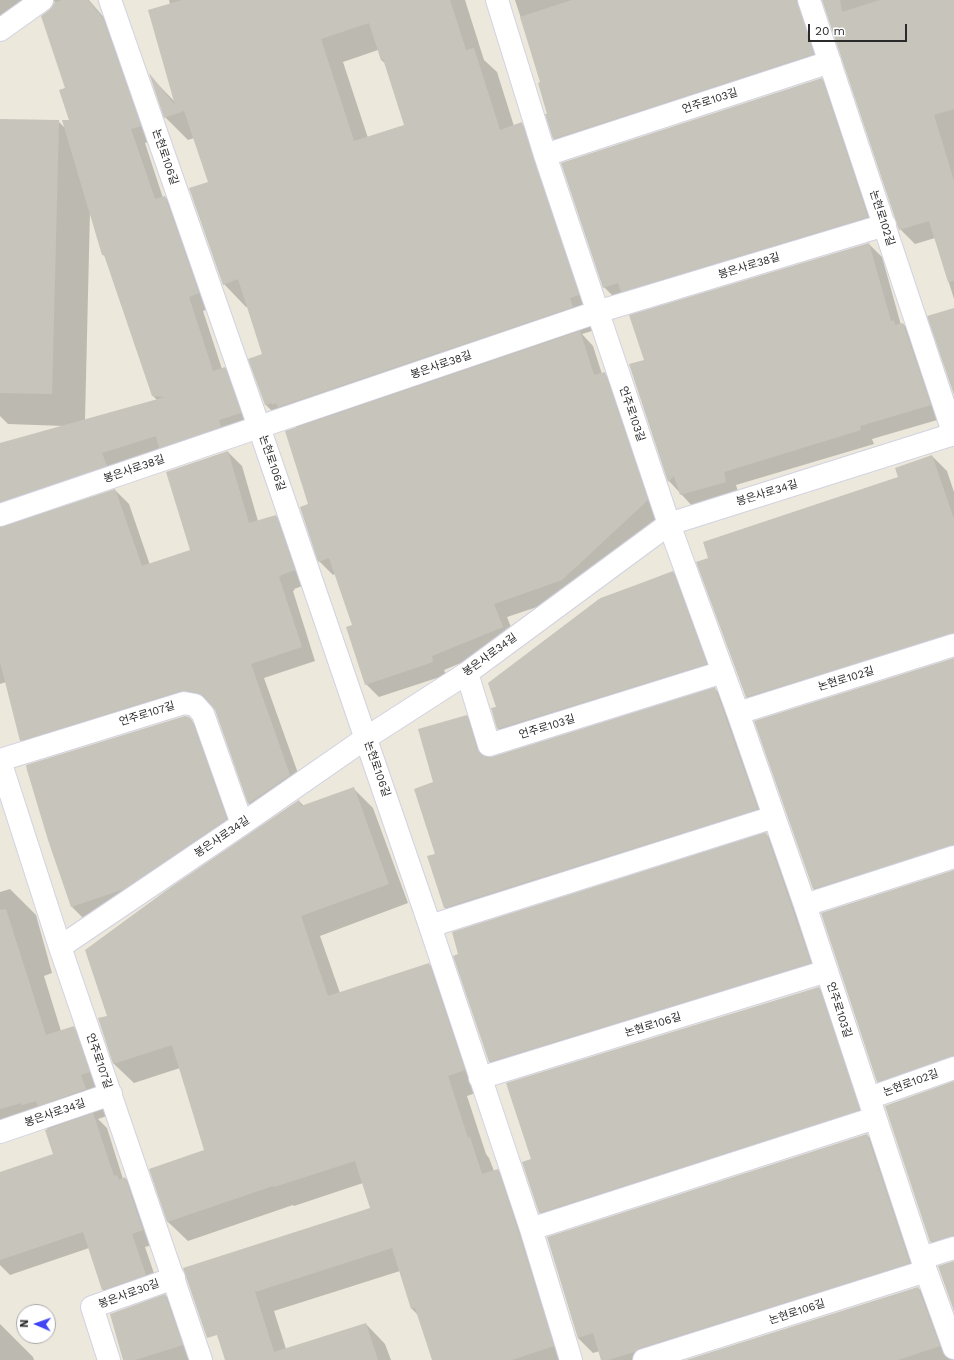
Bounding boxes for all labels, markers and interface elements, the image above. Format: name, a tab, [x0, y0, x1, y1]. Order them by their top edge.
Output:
scale bar	[810, 16, 909, 42]
text: 20 m	[815, 24, 845, 38]
street label: 언주로103길	[680, 86, 740, 116]
street label: 논현로106길	[149, 127, 181, 187]
street label: 논현로102길	[867, 188, 897, 248]
street label: 봉은사로38길	[717, 250, 781, 282]
street label: 봉은사로38길	[409, 348, 473, 382]
street label: 언주로103길	[616, 385, 648, 443]
street label: 논현로106길	[256, 433, 288, 493]
street label: 봉은사로38길	[102, 452, 166, 486]
street label: 봉은사로34길	[735, 477, 799, 509]
street label: 봉은사로34길	[460, 631, 520, 679]
street label: 논현로102길	[816, 664, 876, 694]
street label: 언주로107길	[118, 699, 176, 729]
street label: 언주로103길	[517, 712, 577, 742]
street label: 논현로106길	[361, 739, 393, 799]
street label: 봉은사로34길	[192, 814, 252, 860]
street label: 언주로103길	[824, 980, 854, 1040]
street label: 논현로106길	[623, 1010, 683, 1040]
street label: 언주로107길	[83, 1032, 115, 1090]
street label: 논현로102길	[881, 1067, 941, 1099]
street label: 봉은사로34길	[23, 1096, 87, 1130]
street label: 봉은사로30길	[97, 1277, 161, 1311]
street label: 논현로106길	[767, 1297, 827, 1327]
north arrow	[16, 1304, 56, 1344]
text: N	[18, 1319, 31, 1328]

